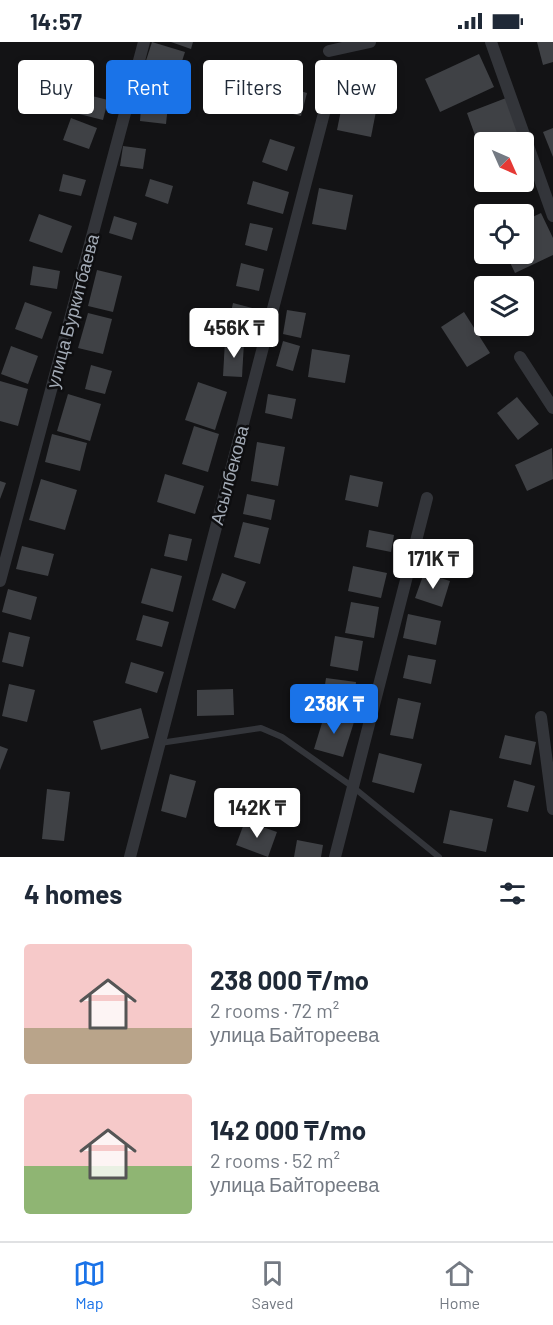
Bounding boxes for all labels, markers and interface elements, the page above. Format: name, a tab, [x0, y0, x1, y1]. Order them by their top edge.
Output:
text: 14:57	[30, 8, 82, 34]
chip: Buy	[18, 60, 94, 114]
chip: Rent	[106, 60, 191, 114]
chip: Filters	[203, 60, 303, 114]
chip: New	[315, 60, 397, 114]
north arrow	[474, 132, 534, 192]
map controls	[474, 132, 534, 336]
button: locate	[474, 204, 534, 264]
street label: улица Буркитбаева	[41, 231, 103, 391]
button: layers	[474, 276, 534, 336]
pin: 456K ₸	[185, 308, 283, 359]
text: 456K ₸	[203, 315, 265, 339]
street label: Асылбекова	[205, 422, 253, 527]
pin: 171K ₸	[384, 539, 482, 590]
text: 171K ₸	[407, 546, 459, 570]
pin: 238K ₸	[285, 684, 383, 735]
text: 238K ₸	[304, 691, 364, 715]
pin: 142K ₸	[208, 788, 306, 839]
text: 142K ₸	[228, 795, 286, 819]
icon: filters	[496, 877, 529, 910]
text: 4 homes	[24, 878, 122, 909]
text: 238 000 ₸/mo	[210, 964, 369, 995]
icon: home	[72, 968, 144, 1040]
text: 2 rooms · 72 m²	[210, 998, 339, 1022]
text: улица Байтореева	[210, 1022, 379, 1046]
text: 142 000 ₸/mo	[210, 1114, 366, 1145]
icon: home	[72, 1118, 144, 1190]
text: 2 rooms · 52 m²	[210, 1148, 340, 1172]
text: улица Байтореева	[210, 1172, 379, 1196]
tab: Map	[73, 1257, 106, 1312]
tab: Saved	[252, 1257, 294, 1312]
tab: Home	[439, 1257, 480, 1312]

